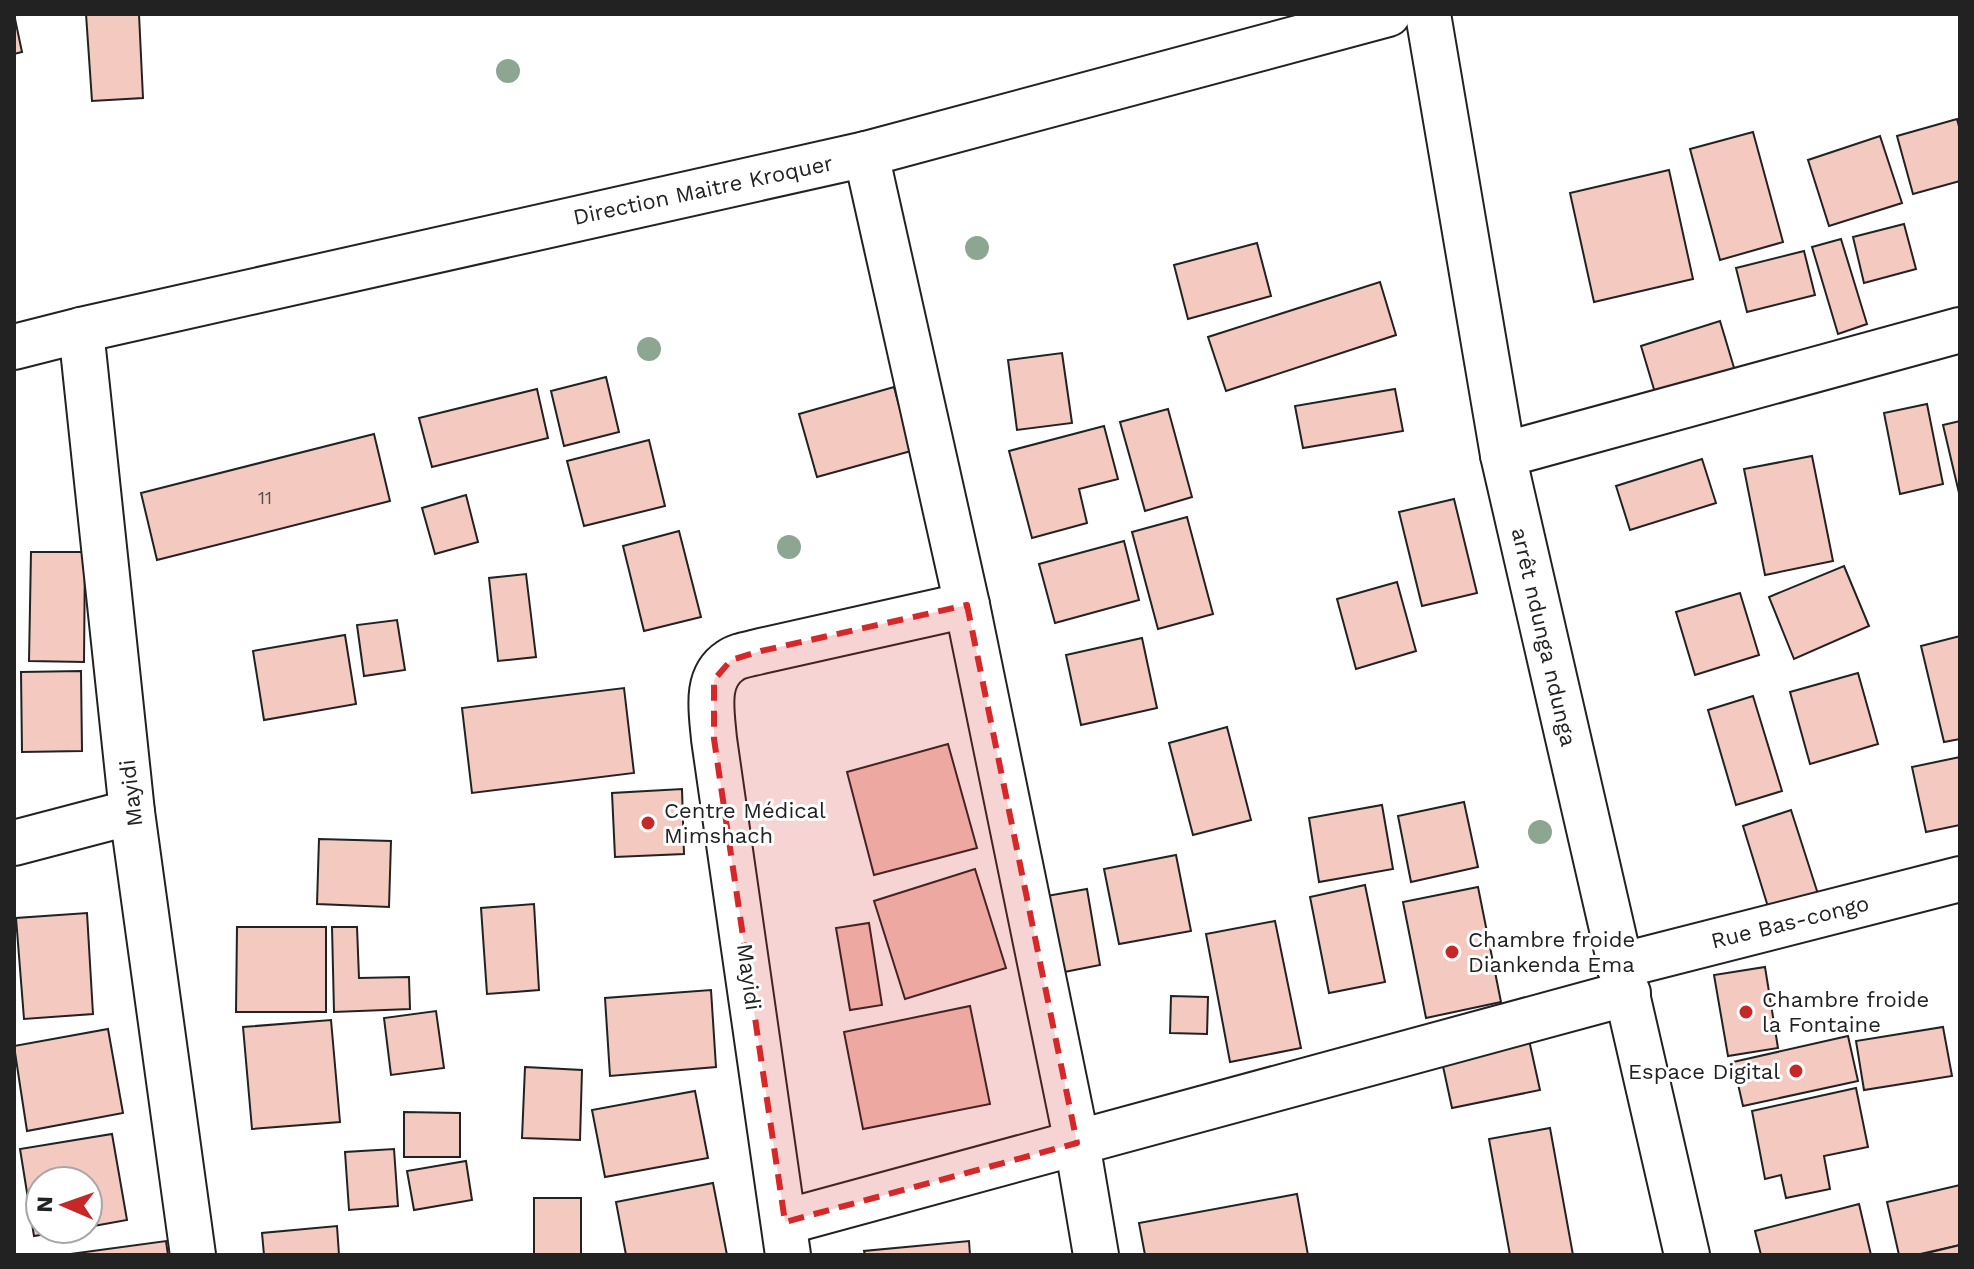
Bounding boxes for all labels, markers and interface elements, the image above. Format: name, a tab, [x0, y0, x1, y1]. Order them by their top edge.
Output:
street label: Direction Maitre Kroquer	[571, 150, 835, 230]
house number: 11	[258, 487, 272, 508]
street label: arrêt ndunga ndunga	[1507, 525, 1581, 749]
street label: Mayidi	[114, 758, 148, 828]
place label: Centre Médical Mimshach	[664, 798, 826, 848]
marker: Centre Médical Mimshach	[639, 814, 657, 832]
street label: Rue Bas-congo	[1708, 890, 1872, 954]
place label: Chambre froide Diankenda Ema	[1468, 927, 1635, 977]
street label: Mayidi	[732, 942, 766, 1012]
marker: Chambre froide Diankenda Ema	[1443, 943, 1461, 961]
place label: Chambre froide la Fontaine	[1762, 987, 1929, 1037]
marker: Chambre froide la Fontaine	[1737, 1003, 1755, 1021]
place label: Espace Digital	[1628, 1059, 1780, 1084]
marker: Espace Digital	[1787, 1062, 1805, 1080]
north arrow	[24, 1165, 104, 1245]
text: N	[32, 1196, 57, 1213]

